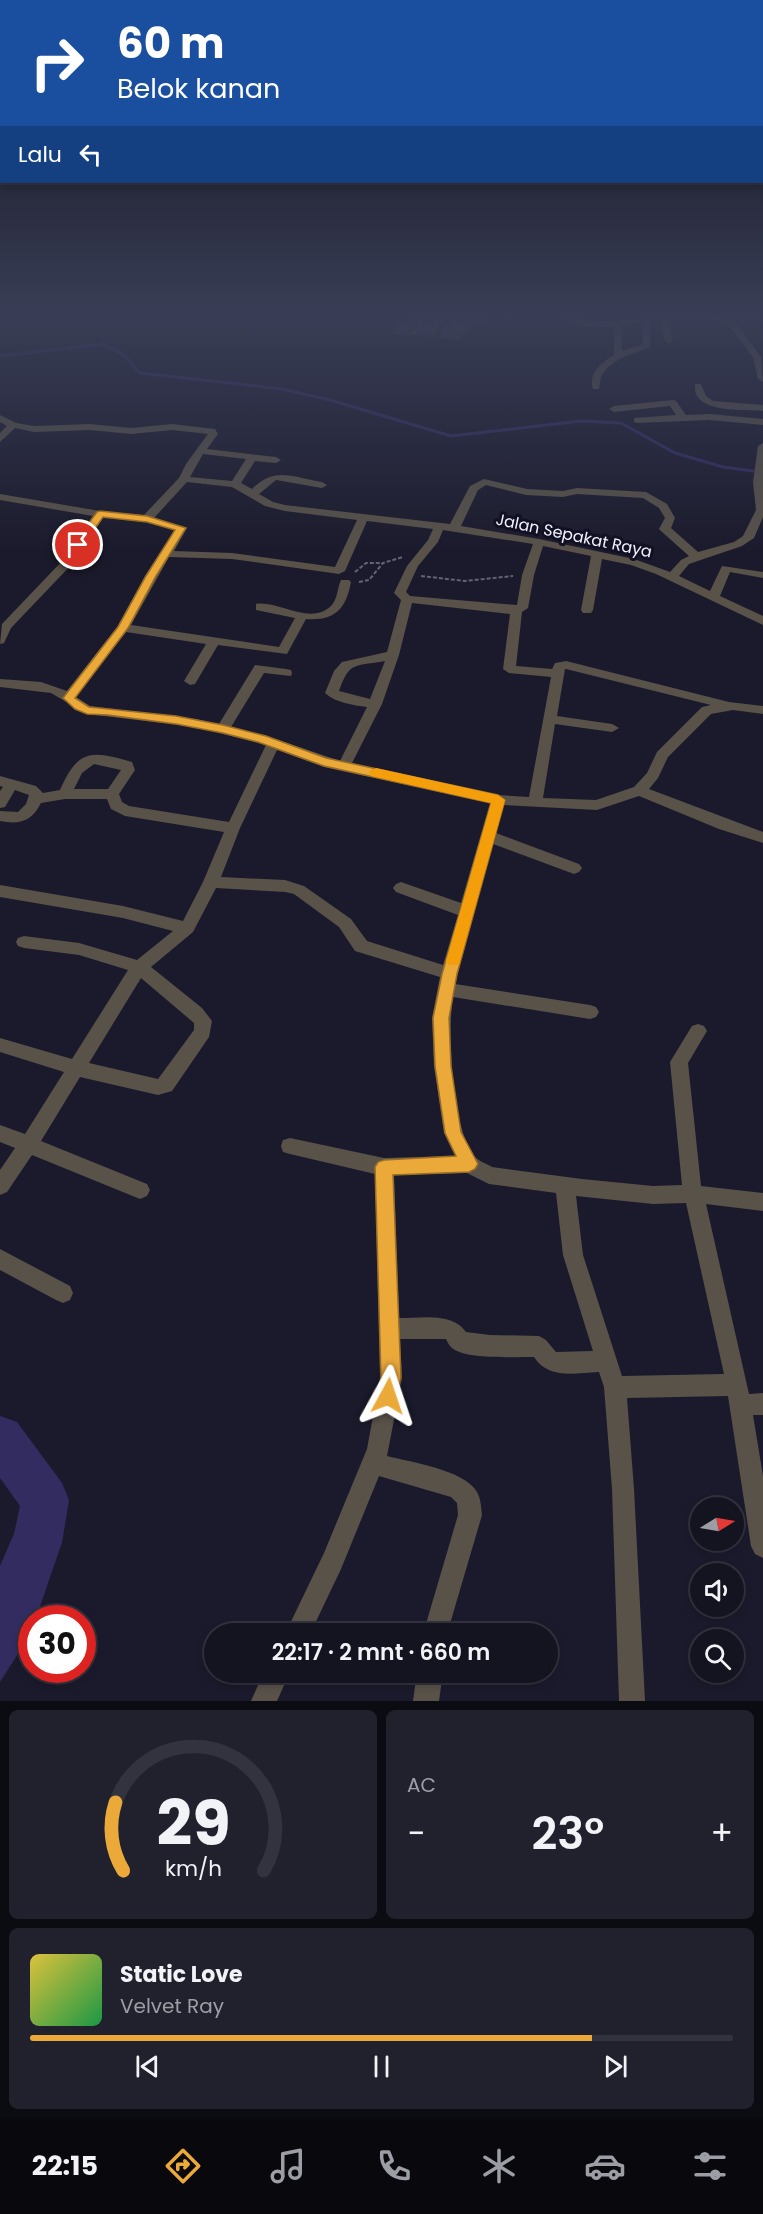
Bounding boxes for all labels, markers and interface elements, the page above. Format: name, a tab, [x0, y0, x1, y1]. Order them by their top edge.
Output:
text: 60 m	[117, 14, 225, 73]
icon: right	[18, 24, 96, 102]
text: Belok kanan	[117, 70, 280, 107]
icon: left	[74, 138, 107, 171]
text: Lalu	[18, 139, 62, 170]
street label: Jalan Sepakat Raya	[494, 508, 654, 563]
pin	[52, 519, 103, 570]
icon: arrive	[61, 528, 94, 561]
position arrow	[356, 1364, 420, 1428]
north arrow	[690, 1497, 744, 1551]
map controls	[690, 1497, 744, 1683]
button: sound	[690, 1563, 744, 1617]
speed limit sign: 30	[18, 1605, 96, 1683]
button: search	[690, 1629, 744, 1683]
text: 22:17 · 2 mnt · 660 m	[272, 1637, 490, 1668]
text: AC	[407, 1771, 436, 1799]
text: 29	[156, 1779, 230, 1867]
text: 23°	[531, 1802, 604, 1865]
text: −	[407, 1810, 425, 1857]
text: +	[710, 1810, 733, 1857]
text: km/h	[164, 1854, 222, 1885]
text: Static Love	[120, 1959, 243, 1990]
text: Velvet Ray	[120, 1992, 224, 2020]
icon: previous	[131, 2050, 164, 2083]
icon: pause	[365, 2050, 398, 2083]
icon: next	[599, 2050, 632, 2083]
icon: directions	[162, 2145, 204, 2187]
icon: music	[267, 2145, 309, 2187]
icon: phone	[373, 2145, 415, 2187]
icon: climate	[478, 2145, 520, 2187]
icon: car	[584, 2145, 626, 2187]
icon: filters	[689, 2145, 731, 2187]
text: 22:15	[32, 2147, 98, 2184]

